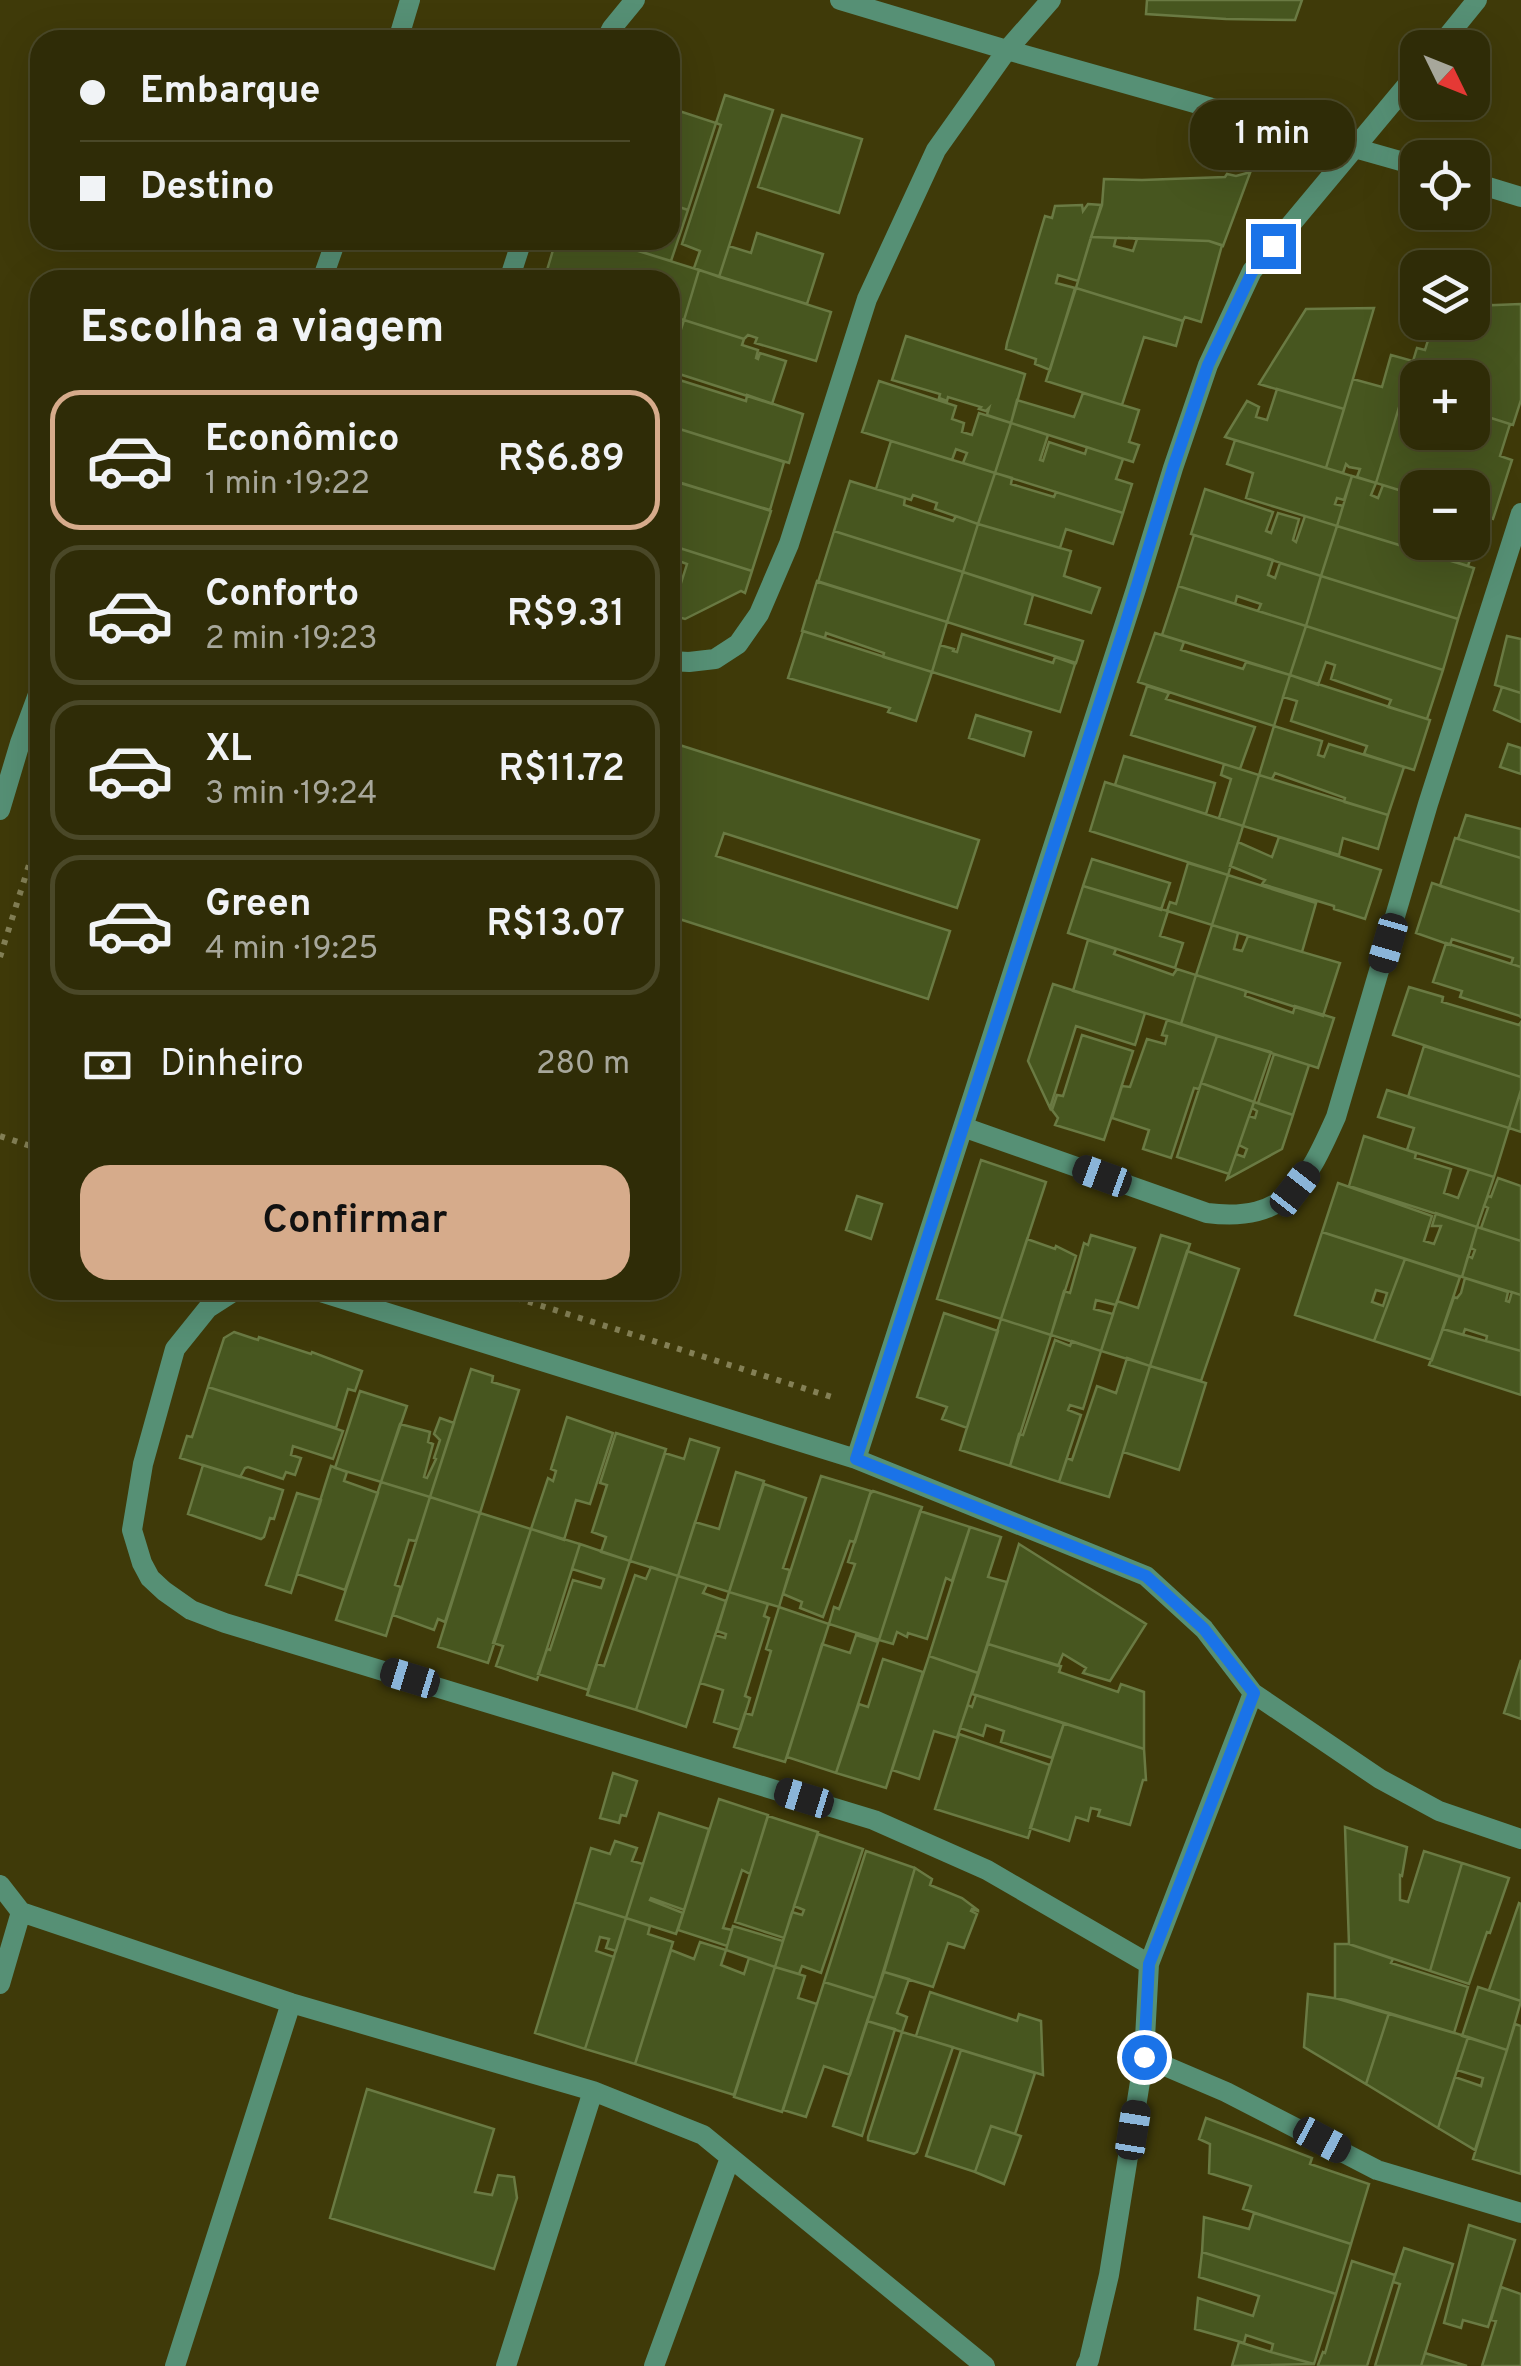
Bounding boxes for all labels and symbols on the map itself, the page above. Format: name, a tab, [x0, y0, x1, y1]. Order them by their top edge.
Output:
north arrow	[1400, 30, 1490, 120]
callout: 1 min	[1190, 101, 1356, 171]
route end	[1251, 224, 1296, 269]
car	[1365, 910, 1411, 976]
car	[1069, 1152, 1135, 1200]
car	[1265, 1156, 1325, 1222]
car	[377, 1655, 443, 1701]
car	[771, 1775, 837, 1821]
route start	[1122, 2035, 1167, 2080]
car	[1113, 2098, 1153, 2162]
car	[1288, 2113, 1356, 2167]

